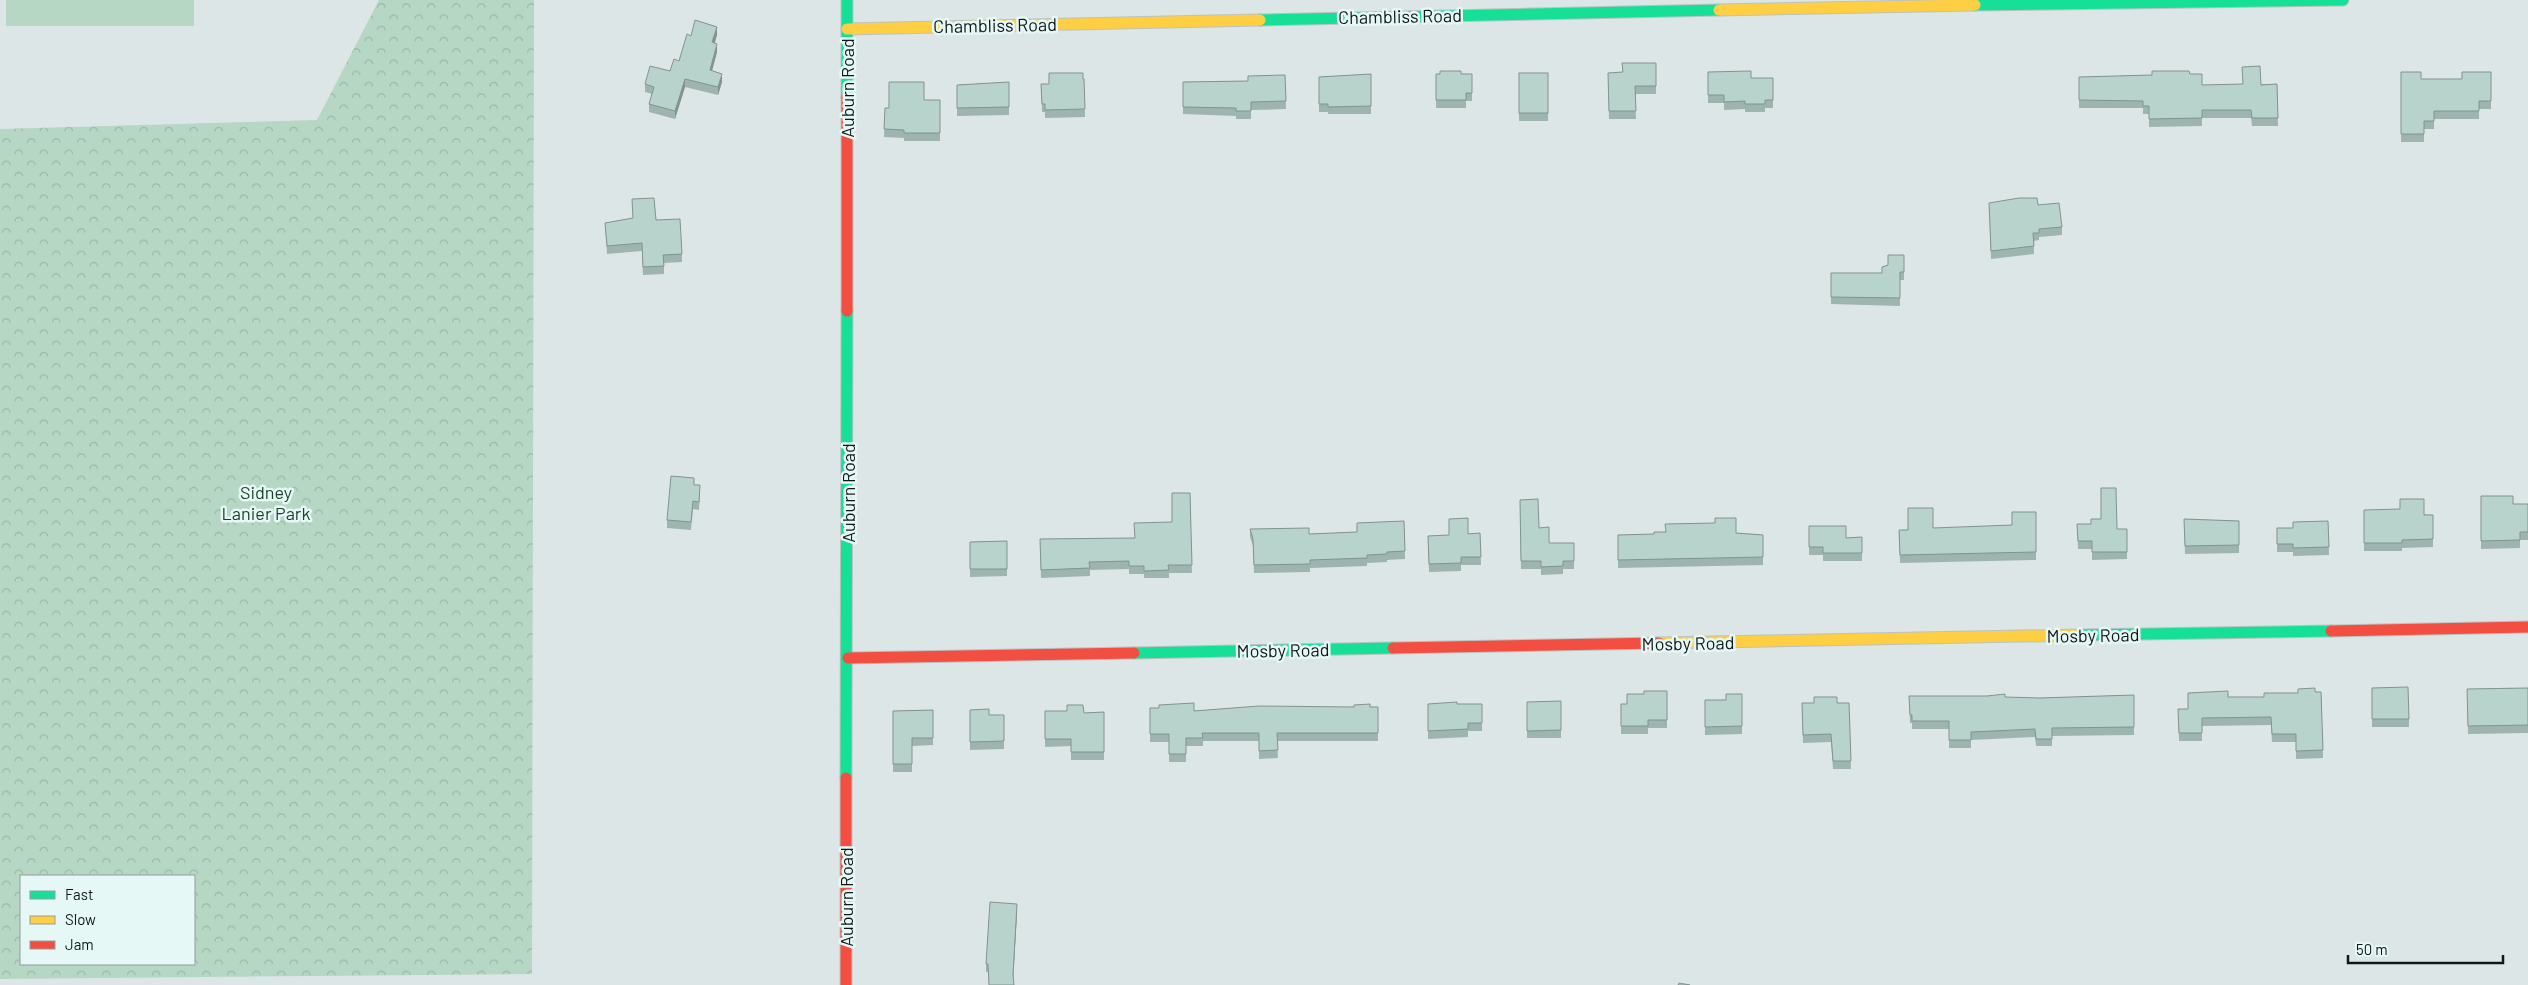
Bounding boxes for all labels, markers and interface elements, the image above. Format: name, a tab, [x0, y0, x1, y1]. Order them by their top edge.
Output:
street label: Chambliss Road	[1338, 4, 1462, 28]
street label: Chambliss Road	[933, 13, 1057, 37]
street label: Auburn Road	[836, 38, 858, 138]
street label: Auburn Road	[837, 443, 859, 543]
park label: Sidney Lanier Park	[222, 481, 310, 524]
street label: Mosby Road	[2046, 623, 2140, 647]
street label: Mosby Road	[1641, 631, 1735, 655]
street label: Mosby Road	[1236, 638, 1330, 662]
street label: Auburn Road	[835, 847, 857, 947]
legend	[20, 875, 195, 965]
text: Fast	[65, 885, 93, 903]
text: Slow	[65, 910, 96, 928]
scale bar	[2348, 932, 2503, 964]
text: Jam	[65, 935, 94, 953]
text: 50 m	[2356, 940, 2388, 958]

